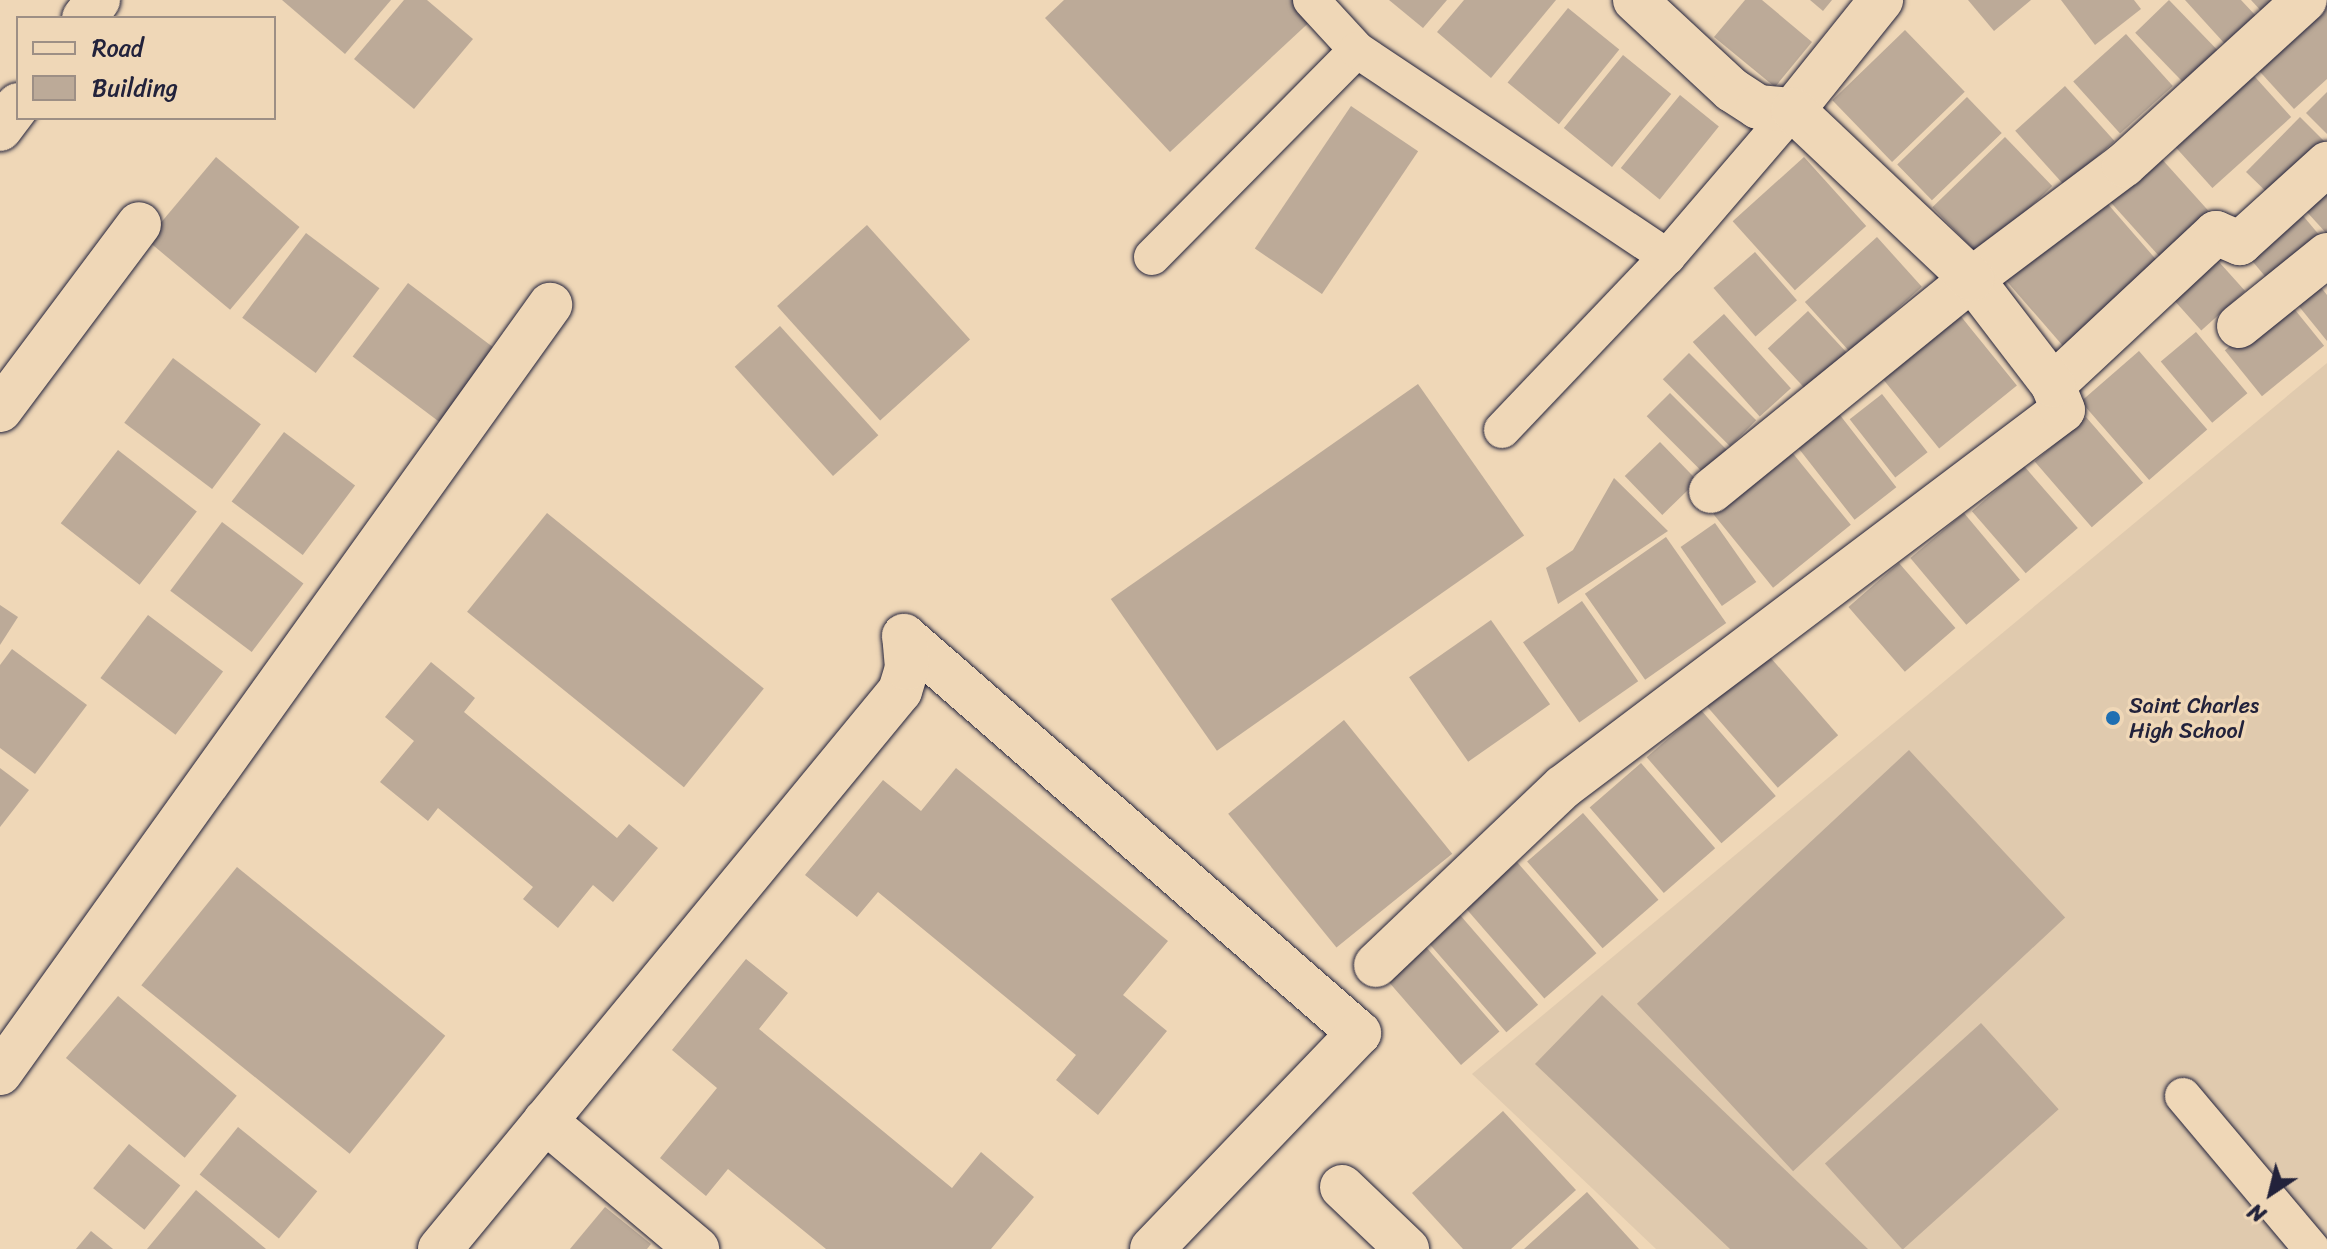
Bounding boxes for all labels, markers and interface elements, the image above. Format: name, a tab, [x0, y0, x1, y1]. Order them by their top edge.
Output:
legend	[16, 16, 276, 120]
text: Road	[92, 27, 143, 69]
text: Building	[92, 67, 178, 109]
place label: Saint Charles High School	[2129, 692, 2260, 744]
marker: Saint Charles High School	[2104, 709, 2122, 727]
north arrow	[2231, 1153, 2311, 1233]
text: N	[2240, 1193, 2274, 1233]

